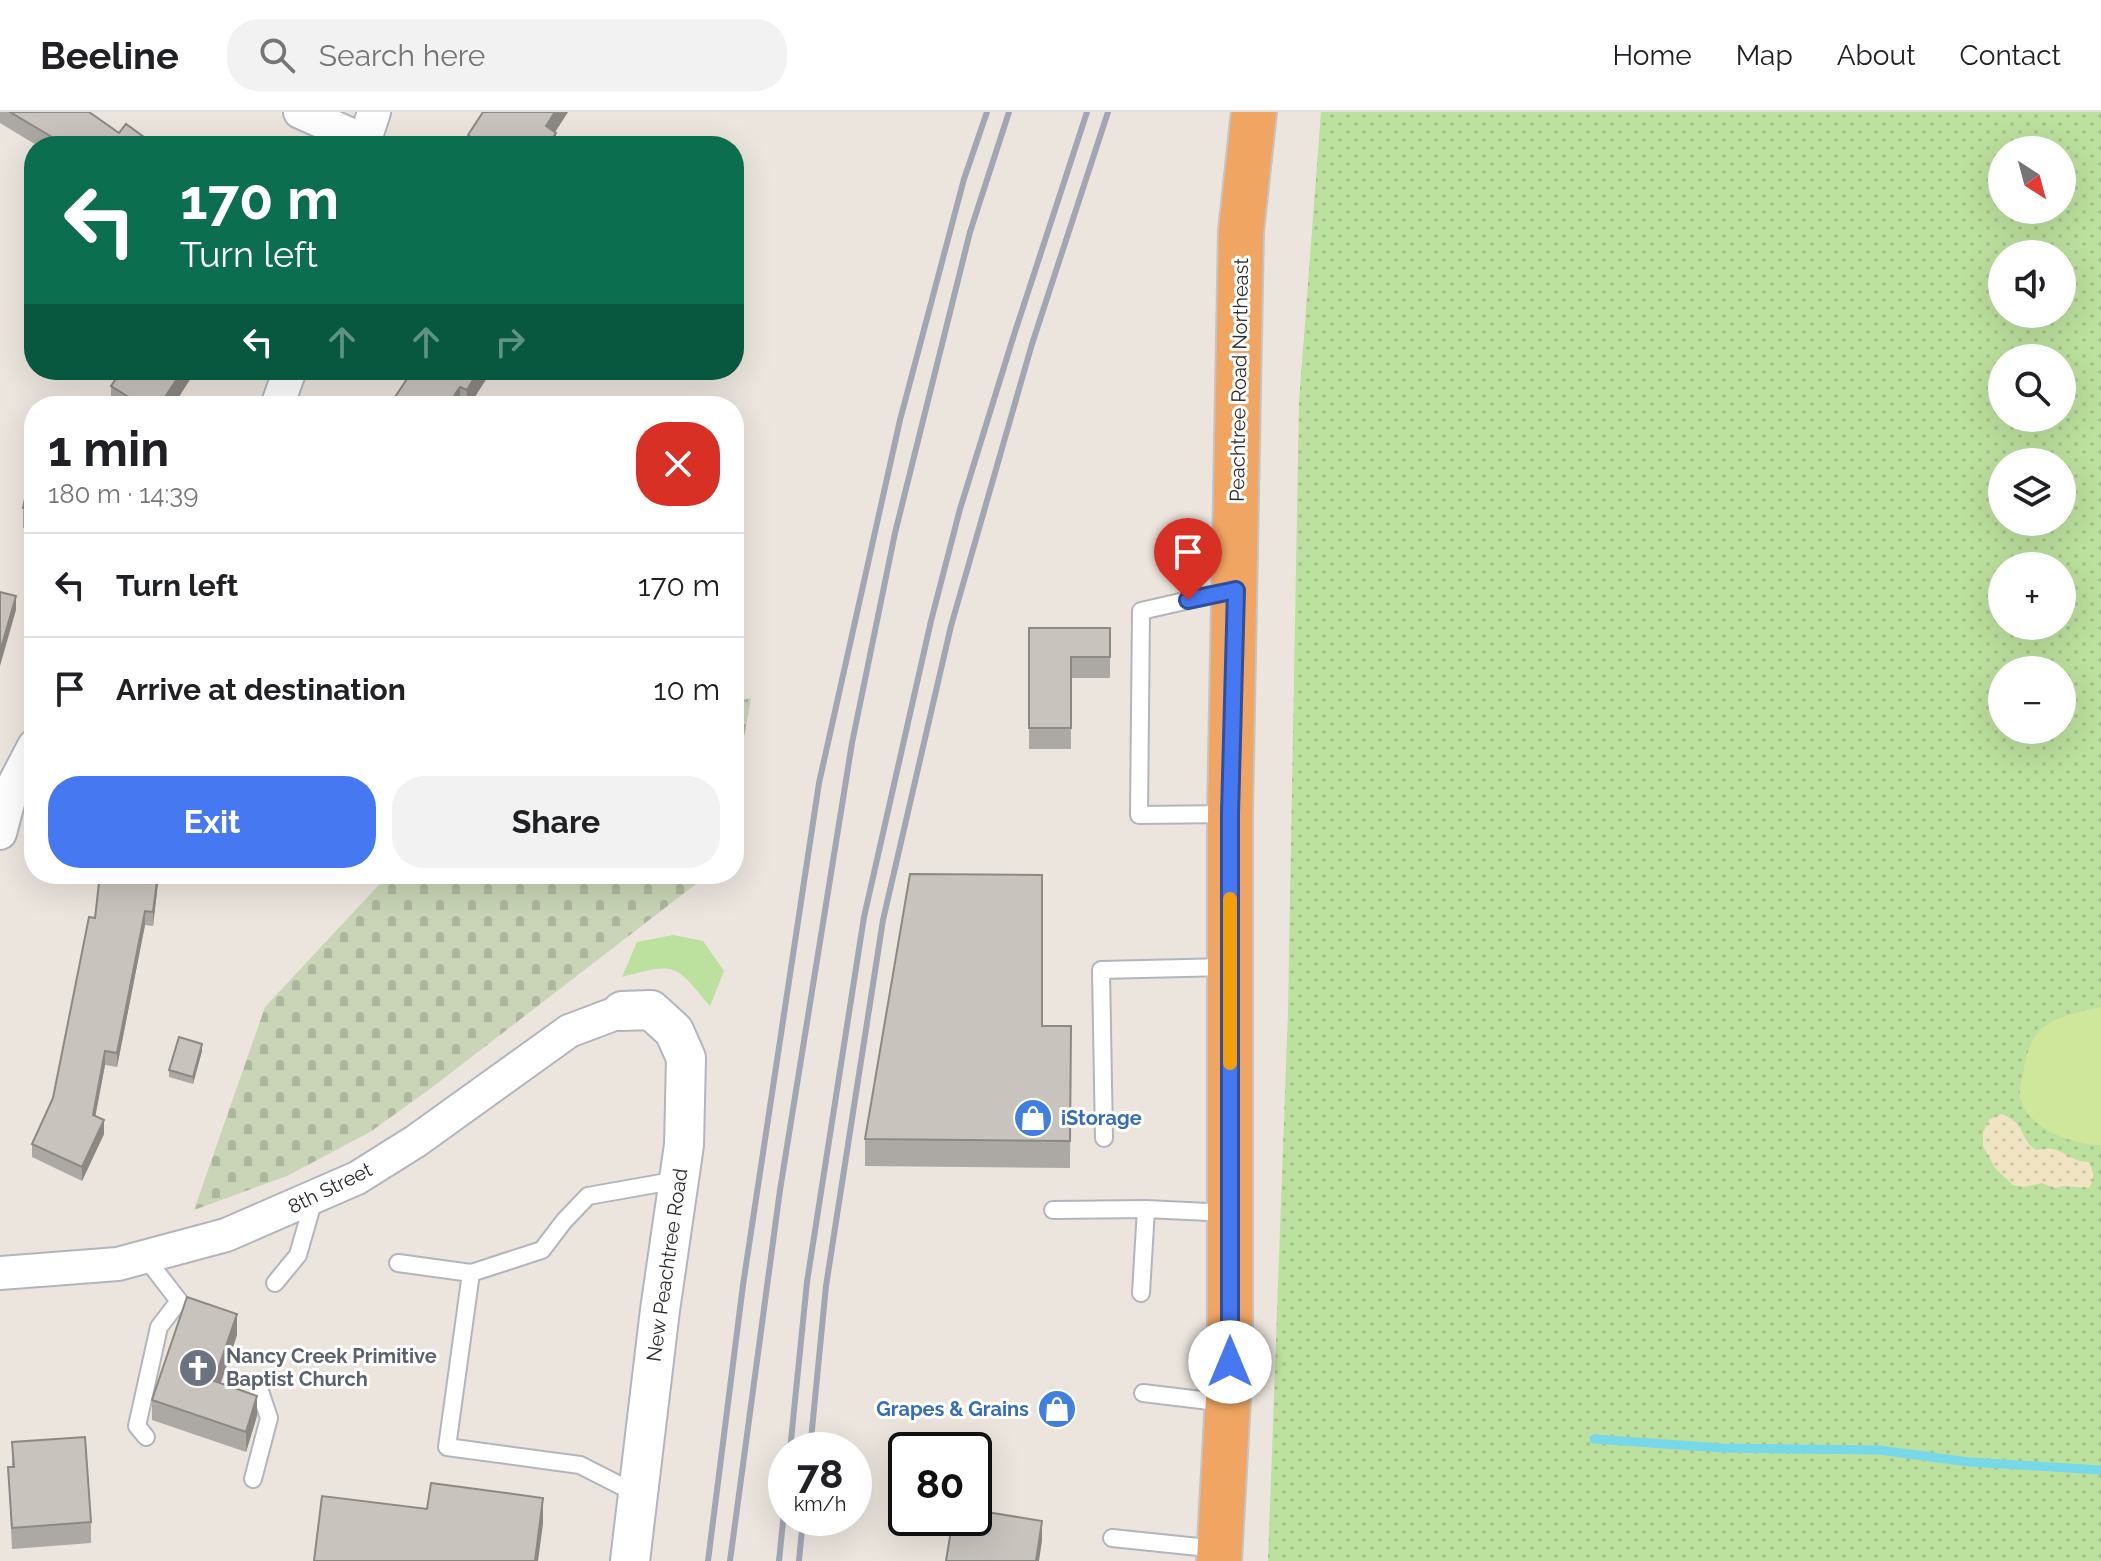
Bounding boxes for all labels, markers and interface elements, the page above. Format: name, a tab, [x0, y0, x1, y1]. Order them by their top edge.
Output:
search box	[227, 19, 787, 91]
text: Beeline	[40, 33, 179, 78]
icon: search	[255, 33, 299, 77]
text: Search here	[319, 38, 485, 73]
text: Home	[1612, 39, 1692, 72]
text: Map	[1736, 39, 1793, 72]
text: About	[1837, 39, 1916, 72]
text: Contact	[1960, 39, 2061, 72]
north arrow	[1988, 136, 2076, 224]
map controls	[1988, 136, 2076, 744]
text: 170 m	[180, 166, 339, 232]
icon: left	[48, 168, 152, 272]
text: Turn left	[180, 233, 318, 275]
button: sound	[1988, 240, 2076, 328]
street label: Peachtree Road Northeast	[1225, 257, 1253, 502]
icon: left	[236, 320, 280, 364]
icon: ahead	[320, 320, 364, 364]
icon: ahead	[404, 320, 448, 364]
icon: right	[488, 320, 532, 364]
button: search	[1988, 344, 2076, 432]
text: 1 min	[48, 421, 169, 477]
button: close	[636, 422, 720, 506]
button: layers	[1988, 448, 2076, 536]
text: 180 m · 14:39	[48, 479, 199, 509]
pin	[1154, 518, 1222, 600]
icon: arrive	[1166, 530, 1210, 574]
button: +	[1988, 552, 2076, 640]
icon: left	[48, 563, 92, 607]
text: Turn left	[116, 568, 238, 603]
text: 170 m	[638, 568, 720, 603]
button: −	[1988, 656, 2076, 744]
icon: arrive	[48, 667, 92, 711]
text: Arrive at destination	[116, 672, 406, 707]
text: 10 m	[654, 672, 720, 707]
button: Exit	[48, 776, 376, 868]
button: Share	[392, 776, 720, 868]
shop icon: iStorage	[1012, 1097, 1054, 1139]
place label: iStorage	[1061, 1106, 1142, 1130]
street label: 8th Street	[284, 1157, 376, 1219]
street label: New Peachtree Road	[642, 1167, 692, 1363]
position arrow	[1188, 1320, 1272, 1404]
place label: Nancy Creek Primitive Baptist Church	[226, 1344, 437, 1391]
church icon: Nancy Creek Primitive Baptist Church	[177, 1347, 219, 1389]
shop icon: Grapes & Grains	[1036, 1388, 1078, 1430]
place label: Grapes & Grains	[876, 1397, 1029, 1421]
speed limit sign: 80	[888, 1432, 992, 1536]
text: 78	[797, 1450, 843, 1497]
text: km/h	[794, 1492, 846, 1516]

